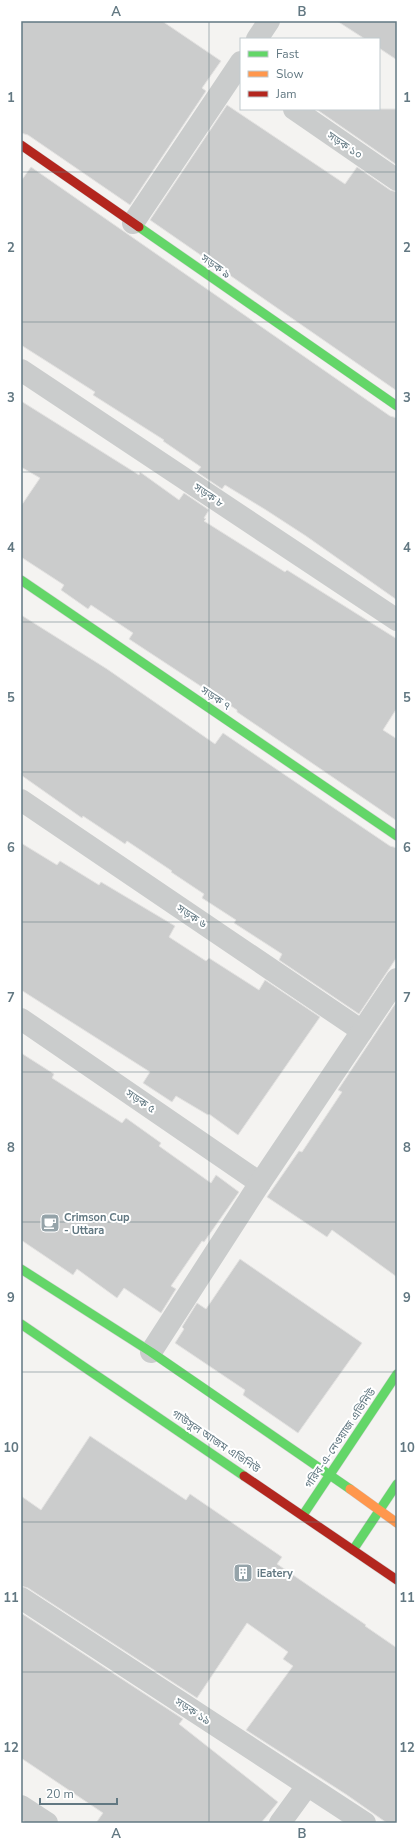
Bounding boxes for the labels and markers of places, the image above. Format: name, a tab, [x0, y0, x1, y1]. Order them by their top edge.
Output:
place label: Crimson Cup - Uttara	[64, 1210, 130, 1238]
cafe icon: Crimson Cup - Uttara	[39, 1212, 61, 1234]
building icon: iEatery	[232, 1562, 254, 1584]
place label: iEatery	[257, 1566, 293, 1581]

